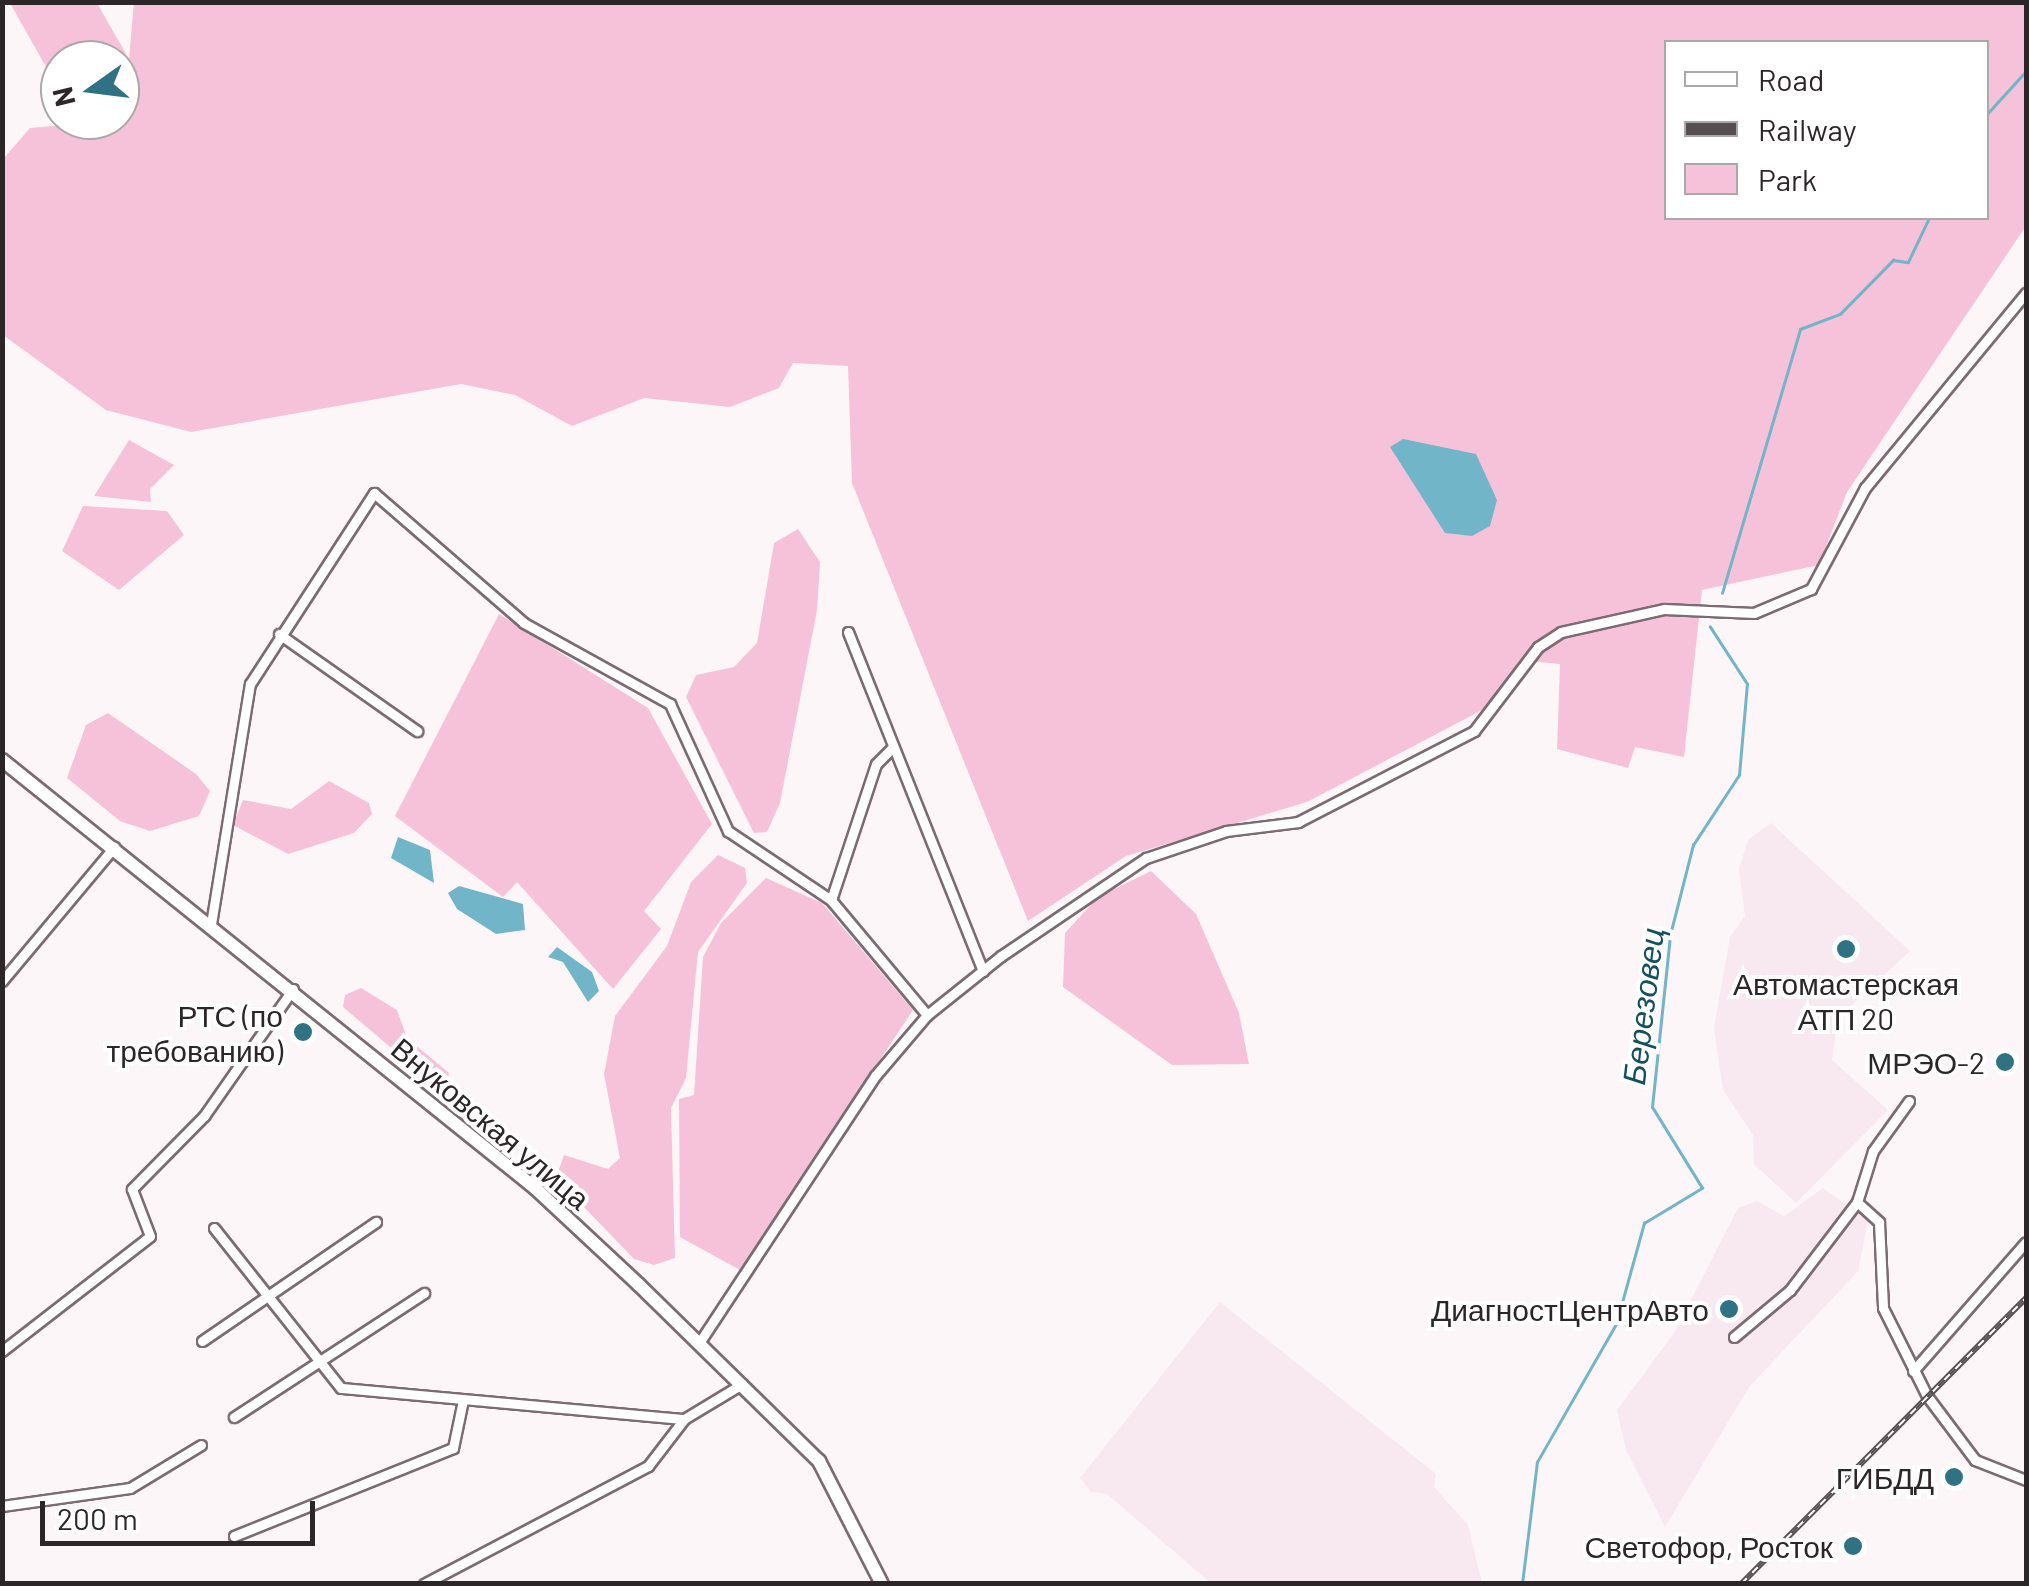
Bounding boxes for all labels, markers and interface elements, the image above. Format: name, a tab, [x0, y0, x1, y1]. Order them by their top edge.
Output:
north arrow	[40, 40, 140, 140]
legend	[1664, 40, 1989, 220]
text: Road	[1758, 61, 1824, 97]
text: N	[44, 84, 82, 110]
text: Railway	[1758, 111, 1857, 147]
text: Park	[1758, 161, 1817, 197]
water label: Березовец	[1613, 925, 1671, 1087]
marker: Автомастерская АТП 20	[1835, 938, 1857, 960]
place label: Автомастерская АТП 20	[1733, 965, 1959, 1036]
place label: РТС (по требованию)	[106, 997, 283, 1068]
marker: РТС (по требованию)	[292, 1021, 314, 1043]
street label: Внуковская улица	[385, 1030, 597, 1216]
place label: МРЭО-2	[1867, 1044, 1985, 1080]
marker: МРЭО-2	[1994, 1051, 2016, 1073]
place label: ДиагностЦентрАвто	[1431, 1291, 1709, 1327]
marker: ДиагностЦентрАвто	[1718, 1298, 1740, 1320]
place label: ГИБДД	[1836, 1459, 1934, 1495]
marker: ГИБДД	[1943, 1466, 1965, 1488]
scale bar	[45, 1481, 320, 1543]
text: 200 m	[57, 1500, 138, 1536]
place label: Светофор, Росток	[1584, 1528, 1833, 1564]
marker: Светофор, Росток	[1842, 1535, 1864, 1557]

